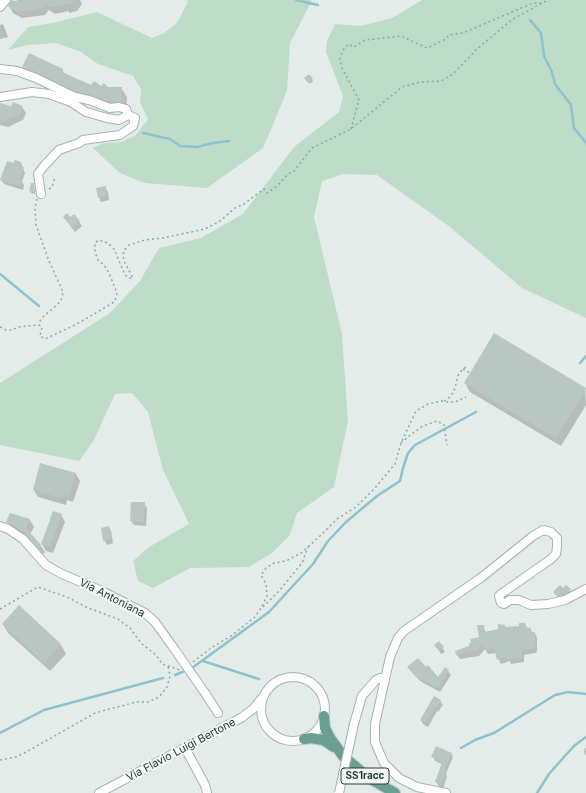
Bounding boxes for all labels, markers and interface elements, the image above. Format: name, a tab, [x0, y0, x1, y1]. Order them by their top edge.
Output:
street label: Via Antoniana	[77, 576, 147, 620]
street label: Via Flavio Luigi Bertone	[124, 716, 238, 784]
road number: SS1racc	[341, 768, 389, 784]

